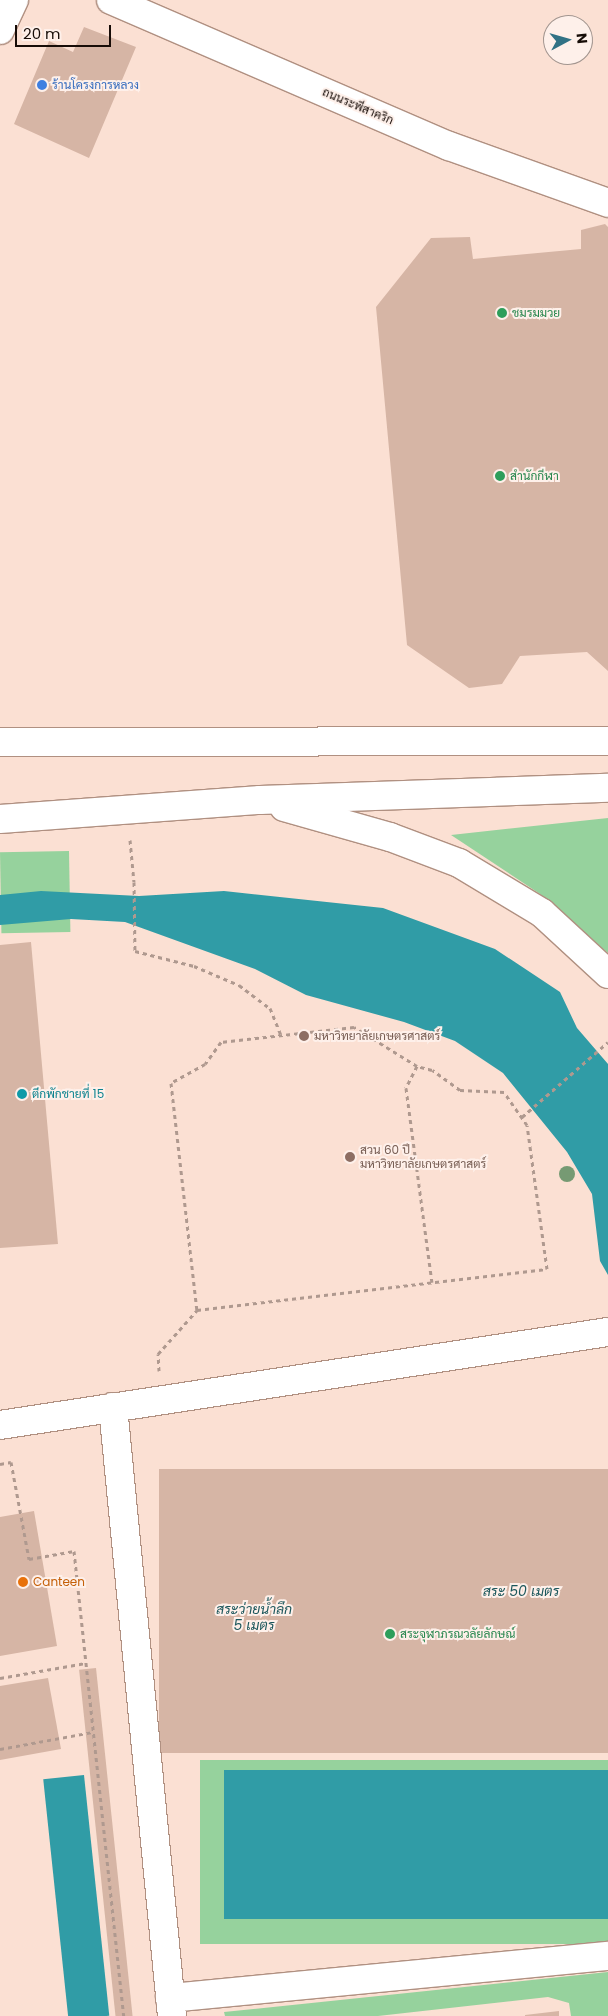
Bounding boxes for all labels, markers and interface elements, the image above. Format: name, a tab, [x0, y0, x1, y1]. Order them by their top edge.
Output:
scale bar	[18, 15, 114, 47]
north arrow	[543, 15, 593, 65]
text: 20 m	[23, 23, 61, 44]
text: N	[571, 32, 592, 45]
place label: ร้านโครงการหลวง	[52, 78, 139, 92]
marker: ร้านโครงการหลวง	[36, 79, 48, 91]
street label: ถนนระพีสาคริก	[320, 85, 396, 127]
place label: ชมรมมวย	[512, 306, 560, 320]
marker: ชมรมมวย	[496, 307, 508, 319]
place label: สำนักกีฬา	[510, 469, 559, 483]
marker: สำนักกีฬา	[494, 470, 506, 482]
place label: มหาวิทยาลัยเกษตรศาสตร์	[314, 1029, 440, 1043]
marker: มหาวิทยาลัยเกษตรศาสตร์	[298, 1030, 310, 1042]
place label: ตึกพักชายที่ 15	[32, 1087, 104, 1101]
marker: ตึกพักชายที่ 15	[16, 1088, 28, 1100]
place label: สวน 60 ปี มหาวิทยาลัยเกษตรศาสตร์	[360, 1143, 486, 1171]
marker: สวน 60 ปี มหาวิทยาลัยเกษตรศาสตร์	[344, 1151, 356, 1163]
place label: Canteen	[33, 1575, 85, 1589]
marker: Canteen	[17, 1576, 29, 1588]
water label: สระ 50 เมตร	[483, 1583, 559, 1599]
water label: สระว่ายน้ำลึก 5 เมตร	[216, 1601, 292, 1634]
place label: สระจุฬาภรณวลัยลักษณ์	[400, 1627, 515, 1641]
marker: สระจุฬาภรณวลัยลักษณ์	[384, 1628, 396, 1640]

